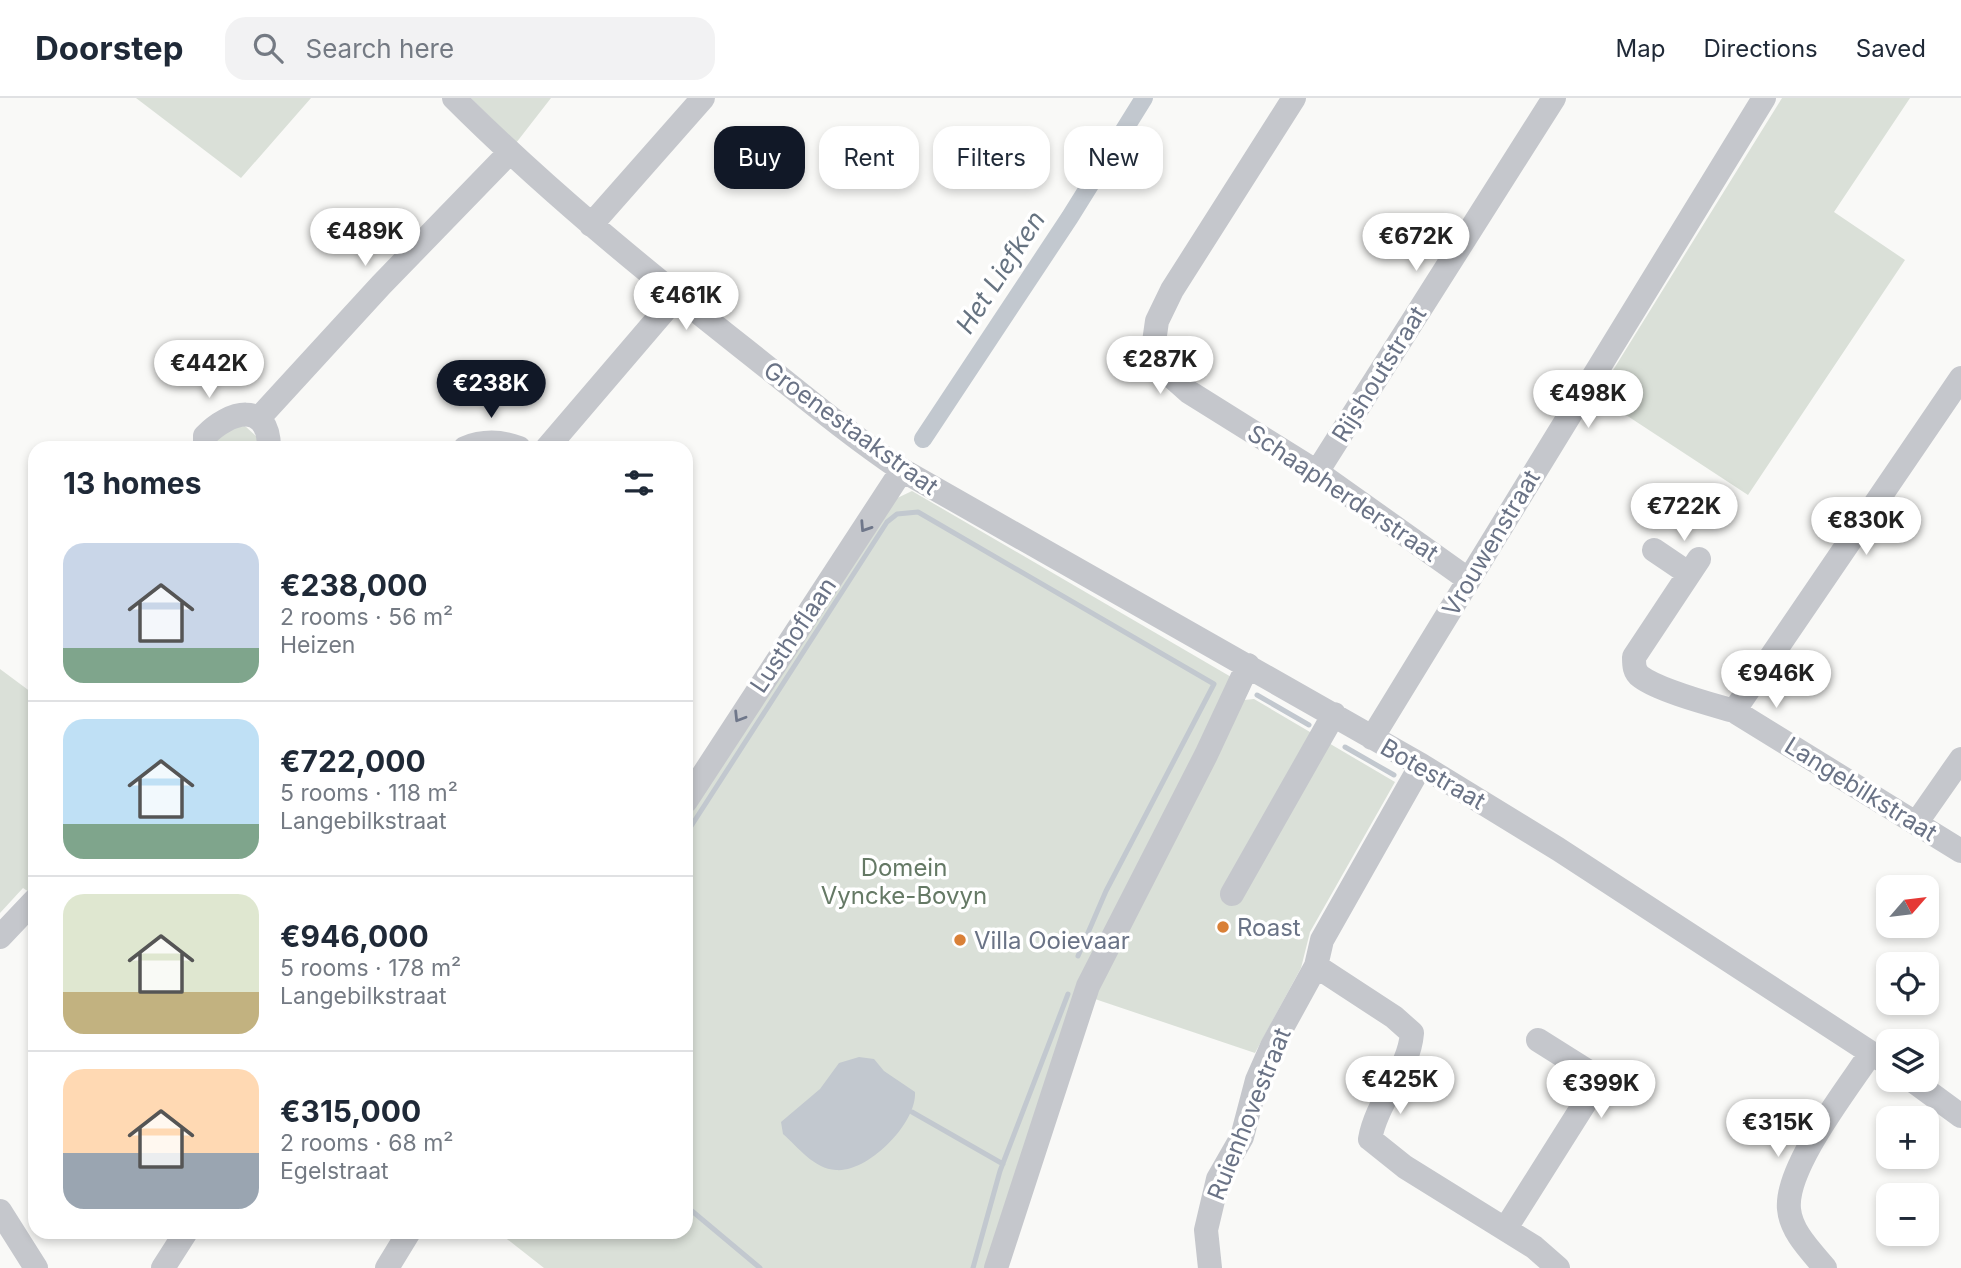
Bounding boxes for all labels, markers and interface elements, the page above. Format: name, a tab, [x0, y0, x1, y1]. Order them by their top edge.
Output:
search box	[225, 17, 715, 80]
text: Doorstep	[35, 28, 183, 68]
icon: search	[249, 29, 287, 67]
text: Search here	[305, 33, 454, 64]
text: Map	[1616, 34, 1665, 63]
text: Directions	[1703, 34, 1818, 63]
text: Saved	[1856, 34, 1926, 63]
chip: Buy	[714, 126, 805, 189]
chip: Rent	[819, 126, 919, 189]
chip: Filters	[933, 126, 1050, 189]
chip: New	[1064, 126, 1163, 189]
water label: Het Liefken	[949, 205, 1051, 339]
pin: €489K	[316, 208, 414, 268]
pin: €672K	[1367, 214, 1465, 273]
text: €489K	[326, 217, 404, 245]
text: €672K	[1378, 222, 1454, 250]
pin: €461K	[637, 272, 735, 332]
text: €461K	[650, 281, 722, 309]
street label: Rijshoutstraat	[1326, 301, 1432, 447]
pin: €287K	[1111, 336, 1209, 396]
pin: €442K	[160, 341, 258, 400]
text: €287K	[1122, 345, 1198, 373]
text: €442K	[170, 349, 248, 377]
street label: Groenestaakstraat	[758, 355, 944, 501]
pin: €238K	[442, 360, 540, 420]
text: €238K	[453, 369, 529, 397]
pin: €498K	[1539, 370, 1637, 430]
text: €498K	[1549, 379, 1627, 407]
street label: Schaapherderstraat	[1242, 418, 1444, 568]
icon: filters	[620, 464, 658, 502]
street label: Vrouwenstraat	[1436, 464, 1546, 621]
text: 13 homes	[63, 465, 202, 501]
pin: €722K	[1635, 484, 1733, 543]
text: €722K	[1647, 492, 1721, 520]
pin: €830K	[1817, 498, 1915, 557]
text: €830K	[1827, 506, 1905, 534]
one-way arrow	[860, 519, 873, 532]
text: €238,000	[280, 567, 428, 603]
icon: home	[119, 571, 203, 655]
street label: Lusthoflaan	[744, 572, 842, 698]
text: 2 rooms · 56 m²	[280, 603, 453, 631]
text: Heizen	[280, 631, 355, 659]
pin: €946K	[1727, 650, 1825, 710]
text: €946K	[1737, 659, 1815, 687]
one-way arrow	[735, 709, 748, 722]
street label: Langebilkstraat	[1780, 731, 1942, 847]
street label: Botestraat	[1375, 732, 1491, 816]
text: €722,000	[280, 743, 426, 779]
icon: home	[119, 747, 203, 831]
text: 5 rooms · 118 m²	[280, 779, 458, 807]
text: Langebilkstraat	[280, 807, 447, 835]
park label: Domein Vyncke-Bovyn	[821, 853, 987, 910]
north arrow	[1876, 875, 1939, 938]
map controls	[1876, 875, 1939, 1246]
place label: Roast	[1237, 913, 1301, 942]
text: €946,000	[280, 918, 429, 954]
marker: Roast	[1215, 919, 1231, 935]
icon: home	[119, 922, 203, 1006]
place label: Villa Ooievaar	[974, 926, 1130, 955]
marker: Villa Ooievaar	[952, 932, 968, 948]
button: locate	[1876, 952, 1939, 1015]
text: 5 rooms · 178 m²	[280, 954, 461, 982]
text: Langebilkstraat	[280, 982, 447, 1010]
street label: Ruienhovestraat	[1201, 1024, 1297, 1204]
button: layers	[1876, 1029, 1939, 1092]
pin: €425K	[1351, 1056, 1449, 1116]
pin: €399K	[1552, 1060, 1650, 1120]
text: €425K	[1361, 1065, 1439, 1093]
text: €399K	[1562, 1069, 1640, 1097]
text: €315,000	[280, 1093, 421, 1129]
icon: home	[119, 1097, 203, 1181]
pin: €315K	[1729, 1100, 1827, 1159]
button: +	[1876, 1106, 1939, 1169]
text: €315K	[1742, 1108, 1814, 1136]
text: 2 rooms · 68 m²	[280, 1129, 453, 1157]
text: Egelstraat	[280, 1157, 389, 1185]
button: −	[1876, 1183, 1939, 1246]

